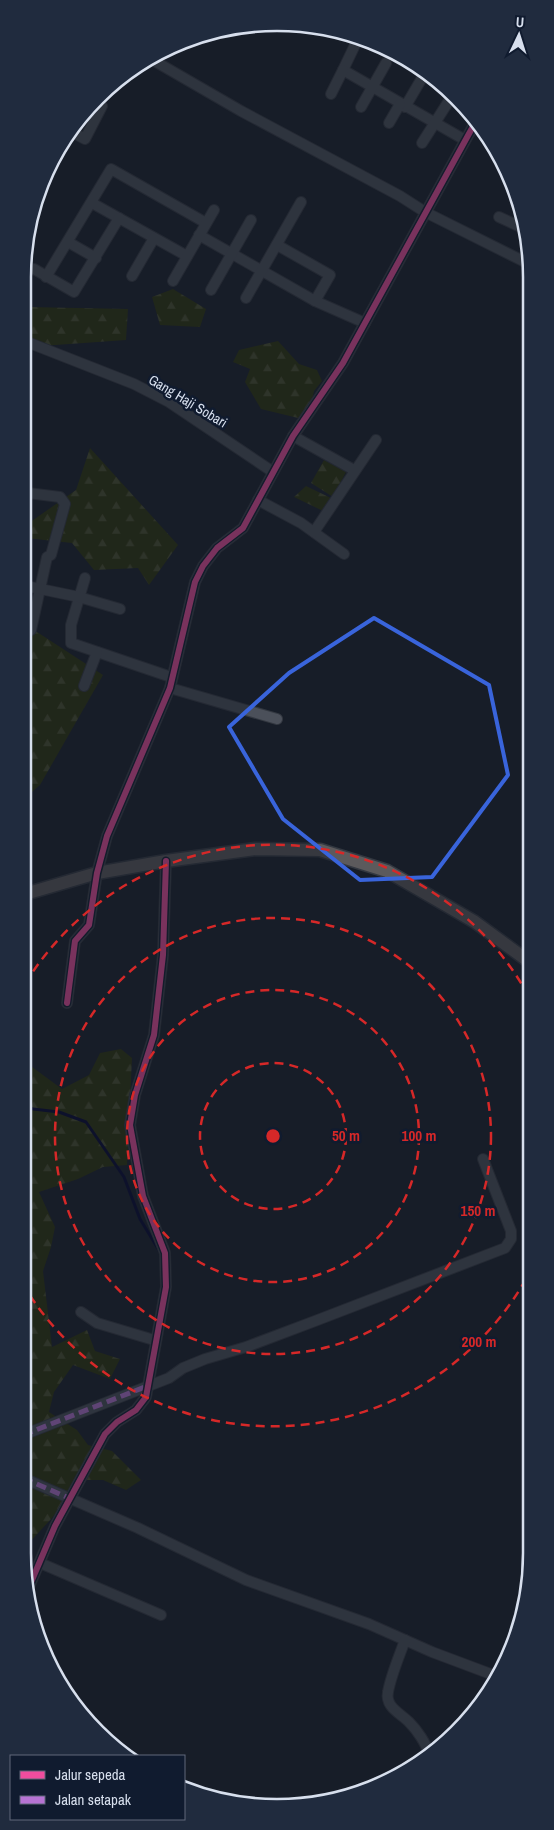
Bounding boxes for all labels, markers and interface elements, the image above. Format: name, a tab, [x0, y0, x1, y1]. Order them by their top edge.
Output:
north arrow	[494, 10, 544, 60]
text: U	[515, 13, 525, 31]
street label: Gang Haji Sobari	[145, 370, 231, 432]
text: 50 m	[332, 1125, 360, 1146]
text: 100 m	[402, 1125, 436, 1146]
centre of rings	[264, 1127, 282, 1145]
text: 150 m	[461, 1200, 495, 1221]
text: 200 m	[462, 1331, 496, 1352]
legend	[10, 1755, 185, 1820]
text: Jalur sepeda	[55, 1764, 126, 1785]
text: Jalan setapak	[55, 1789, 132, 1810]

